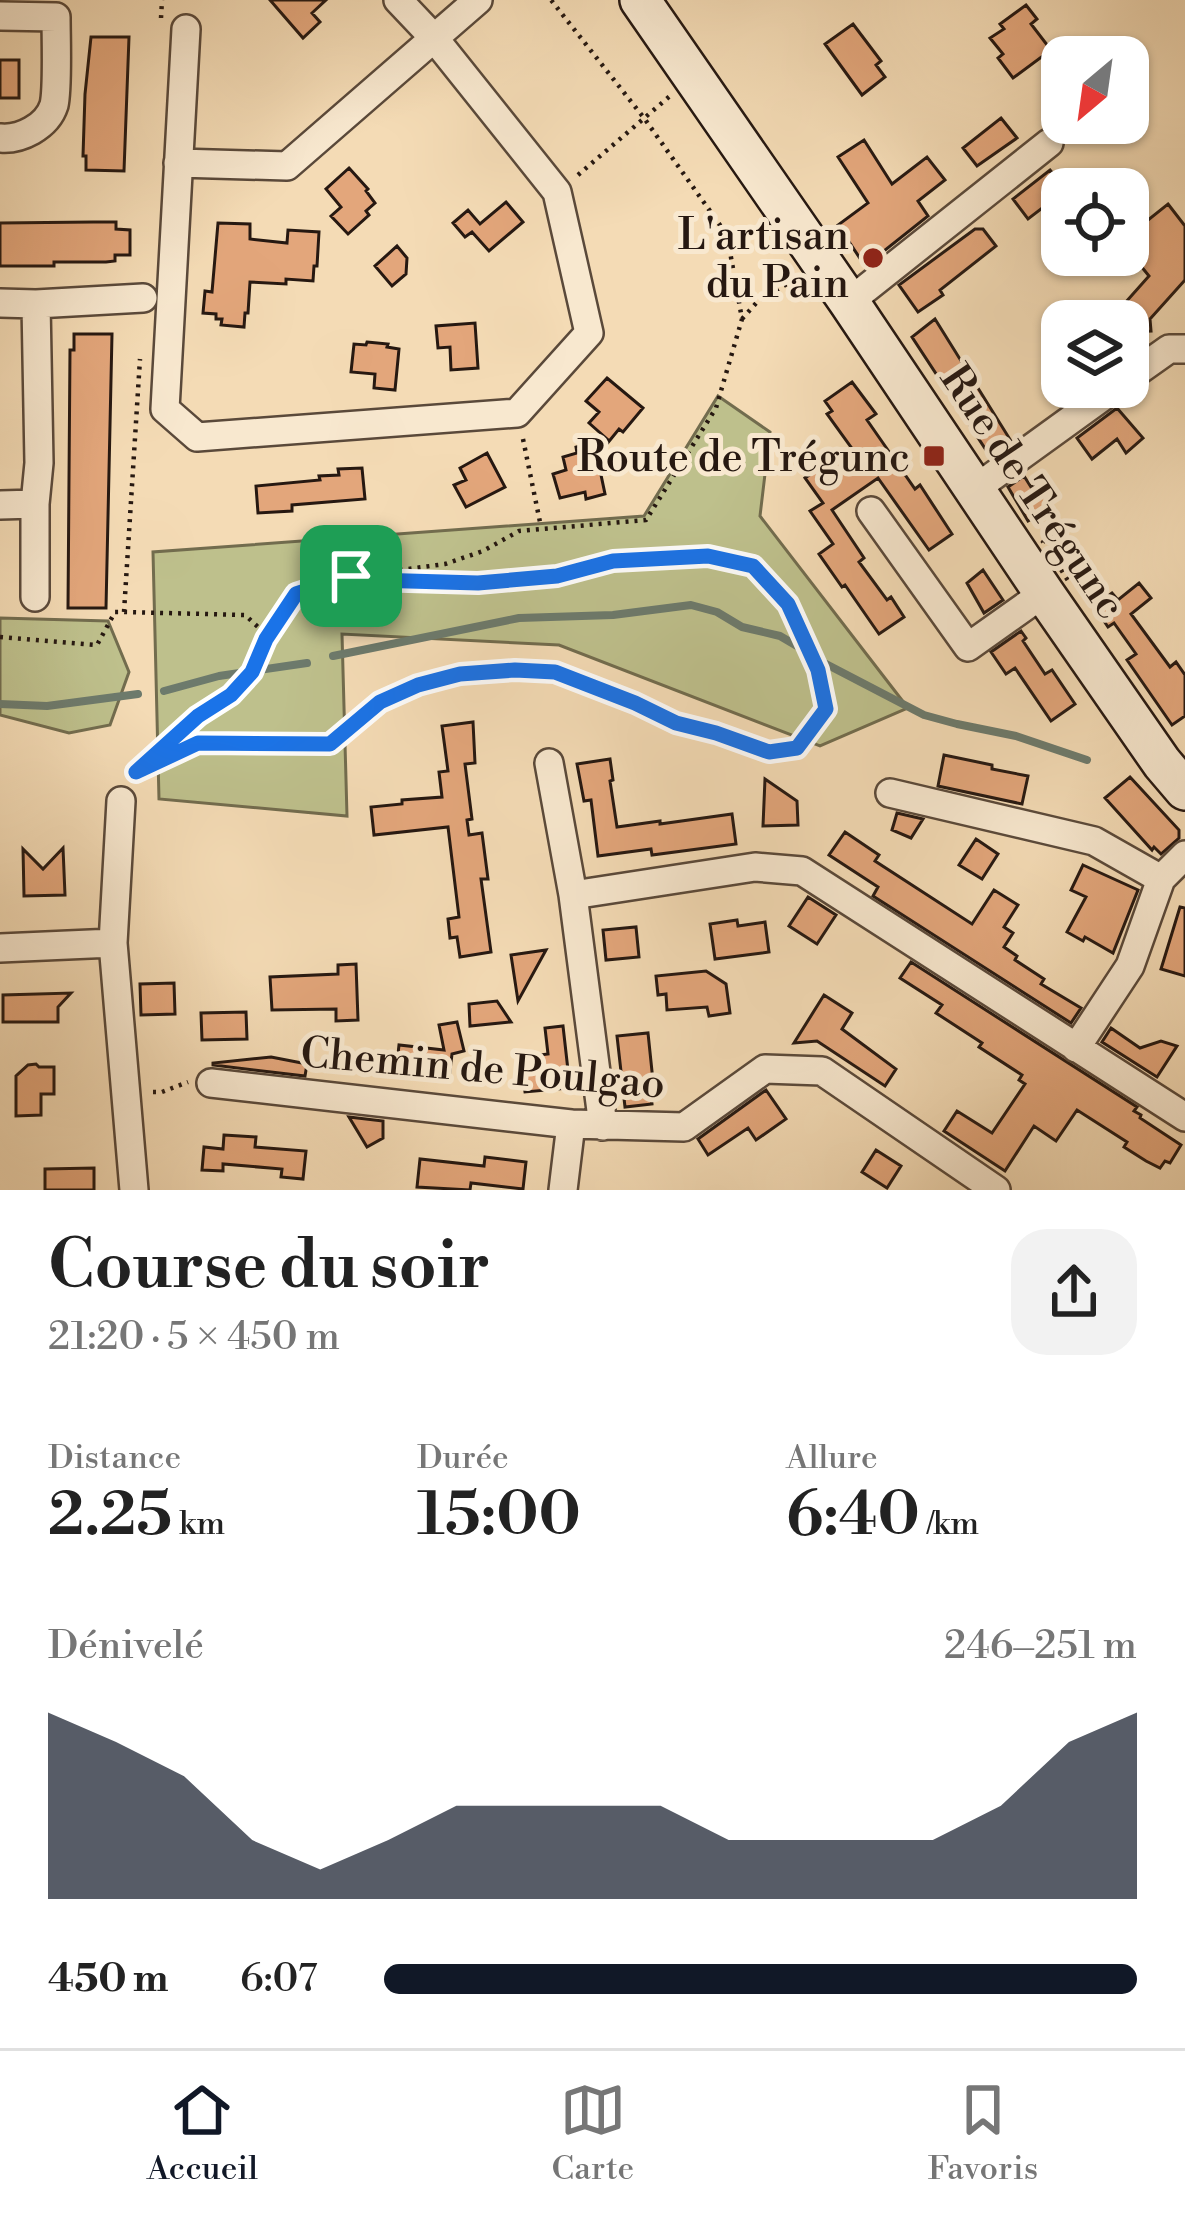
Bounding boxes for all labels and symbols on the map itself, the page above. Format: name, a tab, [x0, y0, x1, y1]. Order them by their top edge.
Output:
north arrow	[1041, 36, 1149, 144]
place label: L'artisan du Pain	[678, 210, 849, 311]
marker: L'artisan du Pain	[860, 245, 886, 271]
street label: Rue de Trégunc	[927, 355, 1136, 630]
place label: Route de Trégunc	[577, 432, 910, 486]
marker: Route de Trégunc	[921, 443, 947, 469]
pin	[300, 525, 402, 627]
street label: Chemin de Poulgao	[298, 1027, 667, 1113]

